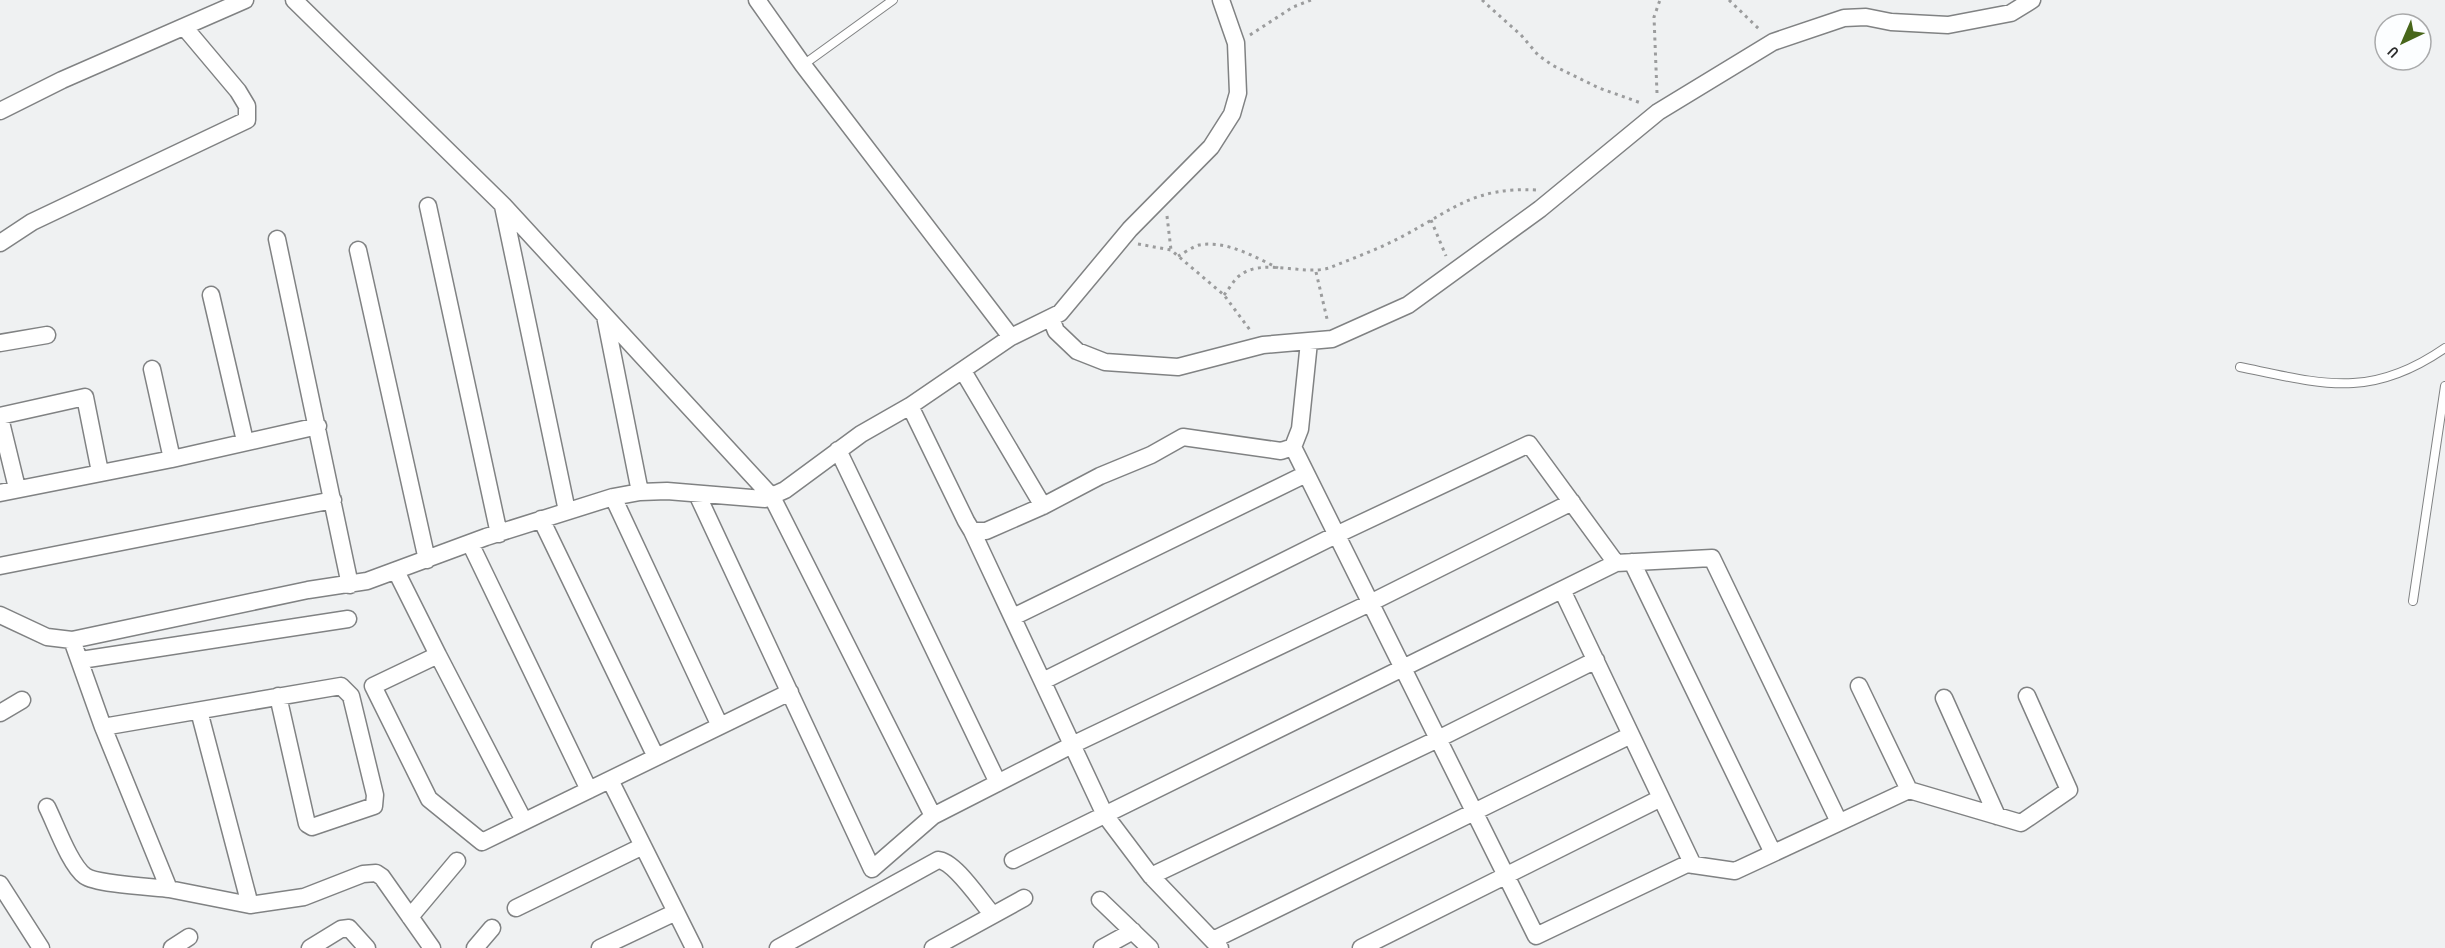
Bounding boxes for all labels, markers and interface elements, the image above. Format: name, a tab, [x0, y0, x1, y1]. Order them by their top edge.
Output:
north arrow	[2373, 12, 2433, 72]
text: U	[2384, 42, 2403, 61]

